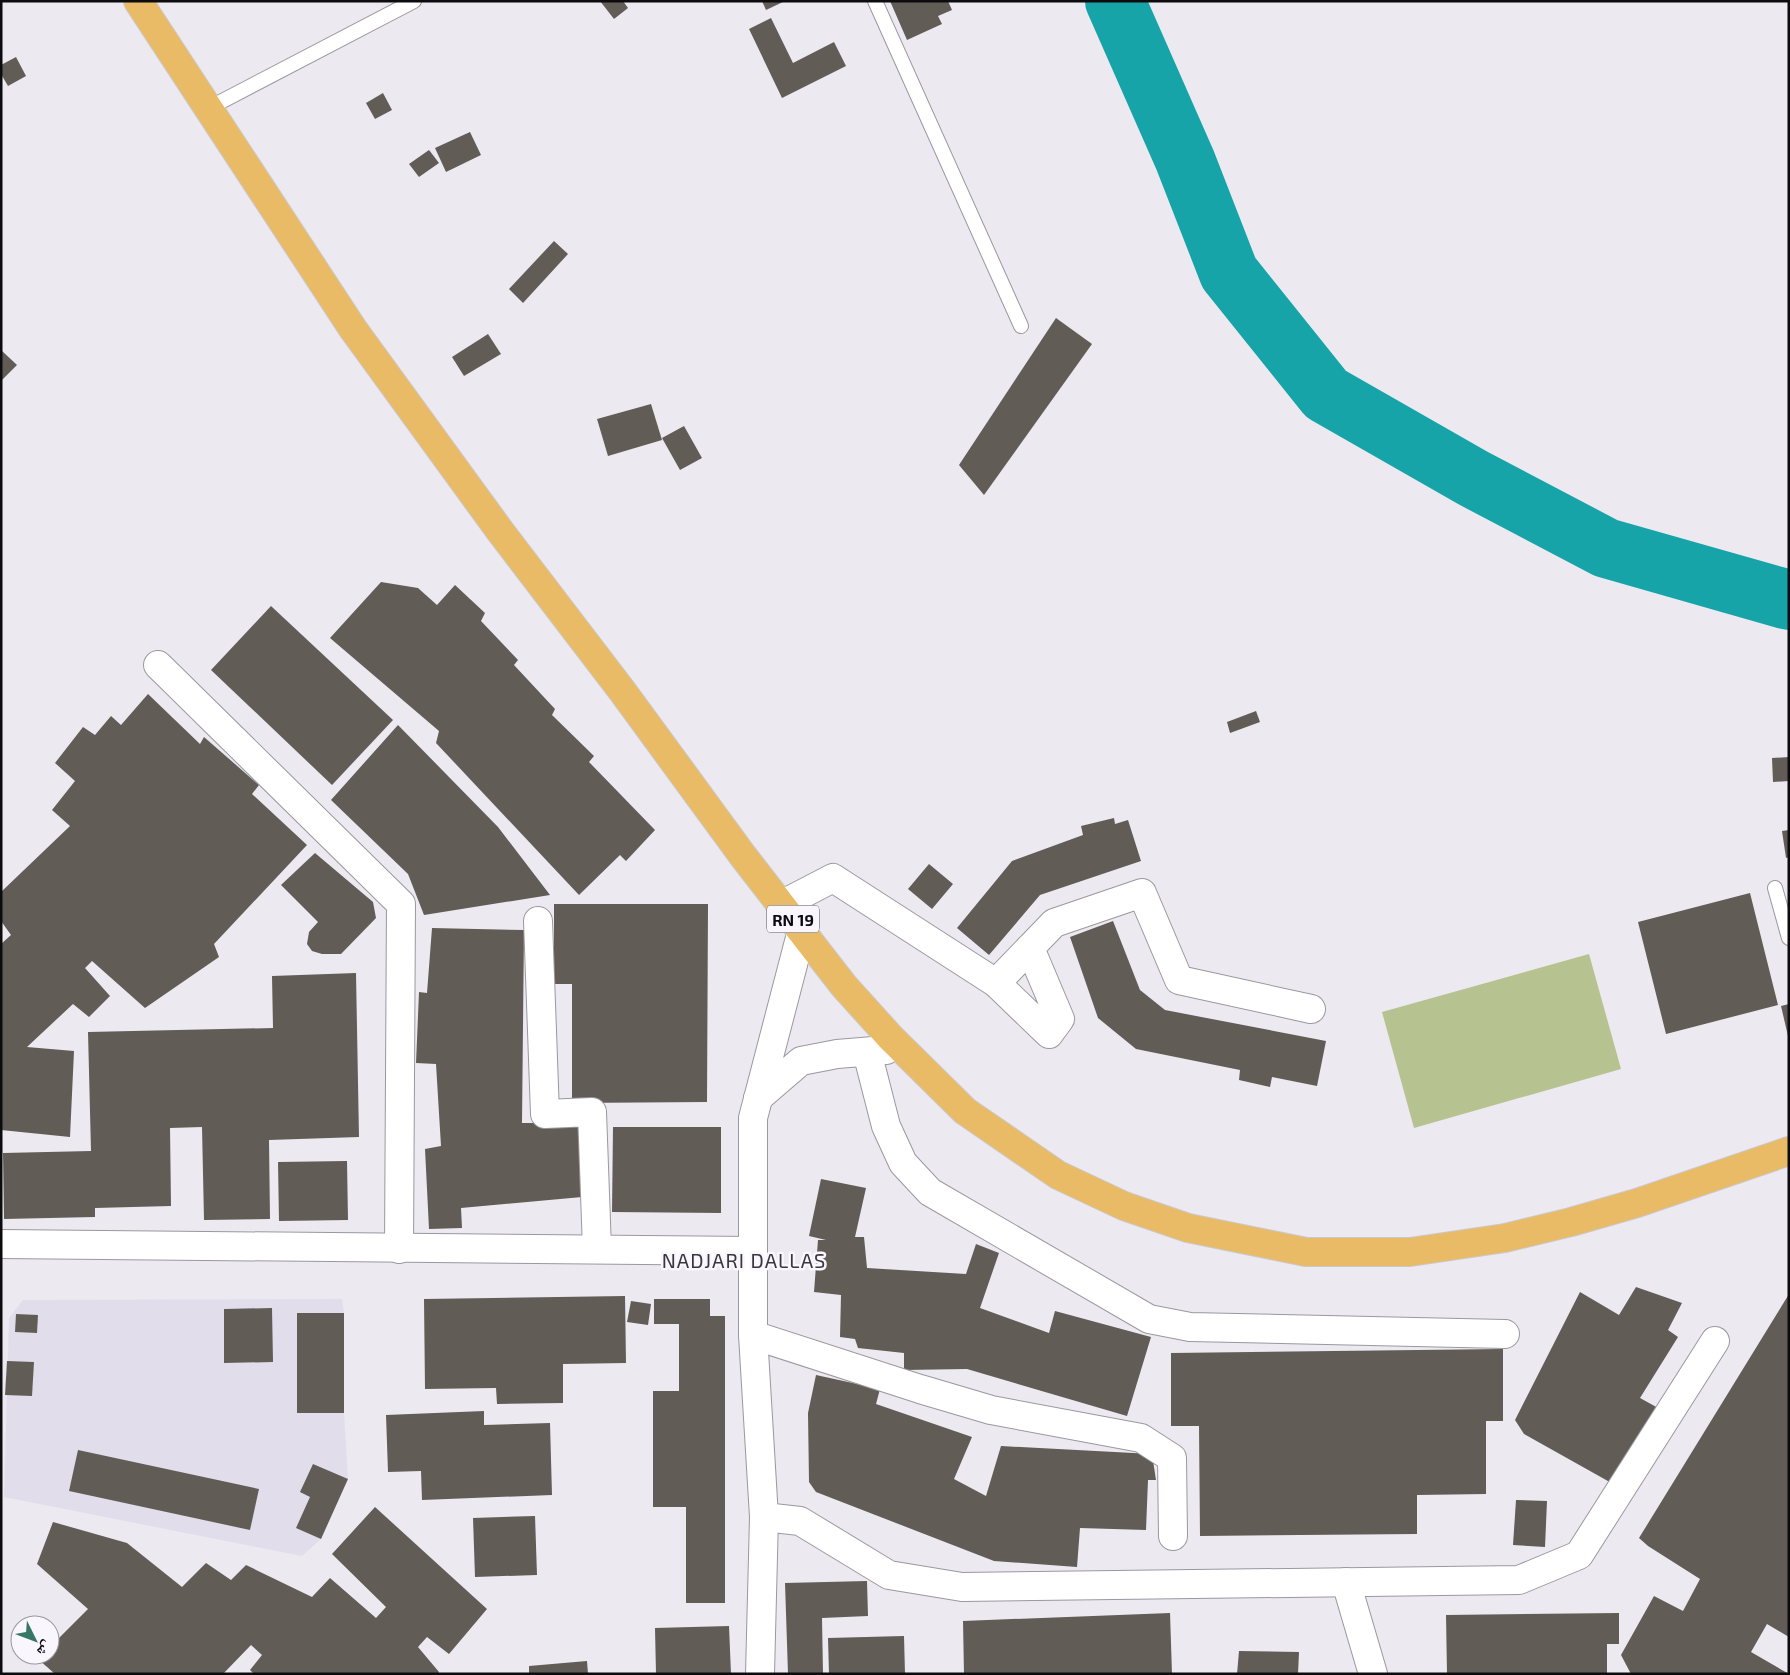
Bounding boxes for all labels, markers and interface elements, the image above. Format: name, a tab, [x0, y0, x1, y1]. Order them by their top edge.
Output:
road number: RN 19	[767, 906, 819, 932]
district label: NADJARI DALLAS	[662, 1248, 826, 1272]
north arrow	[10, 1615, 60, 1665]
text: ش	[33, 1637, 56, 1660]

